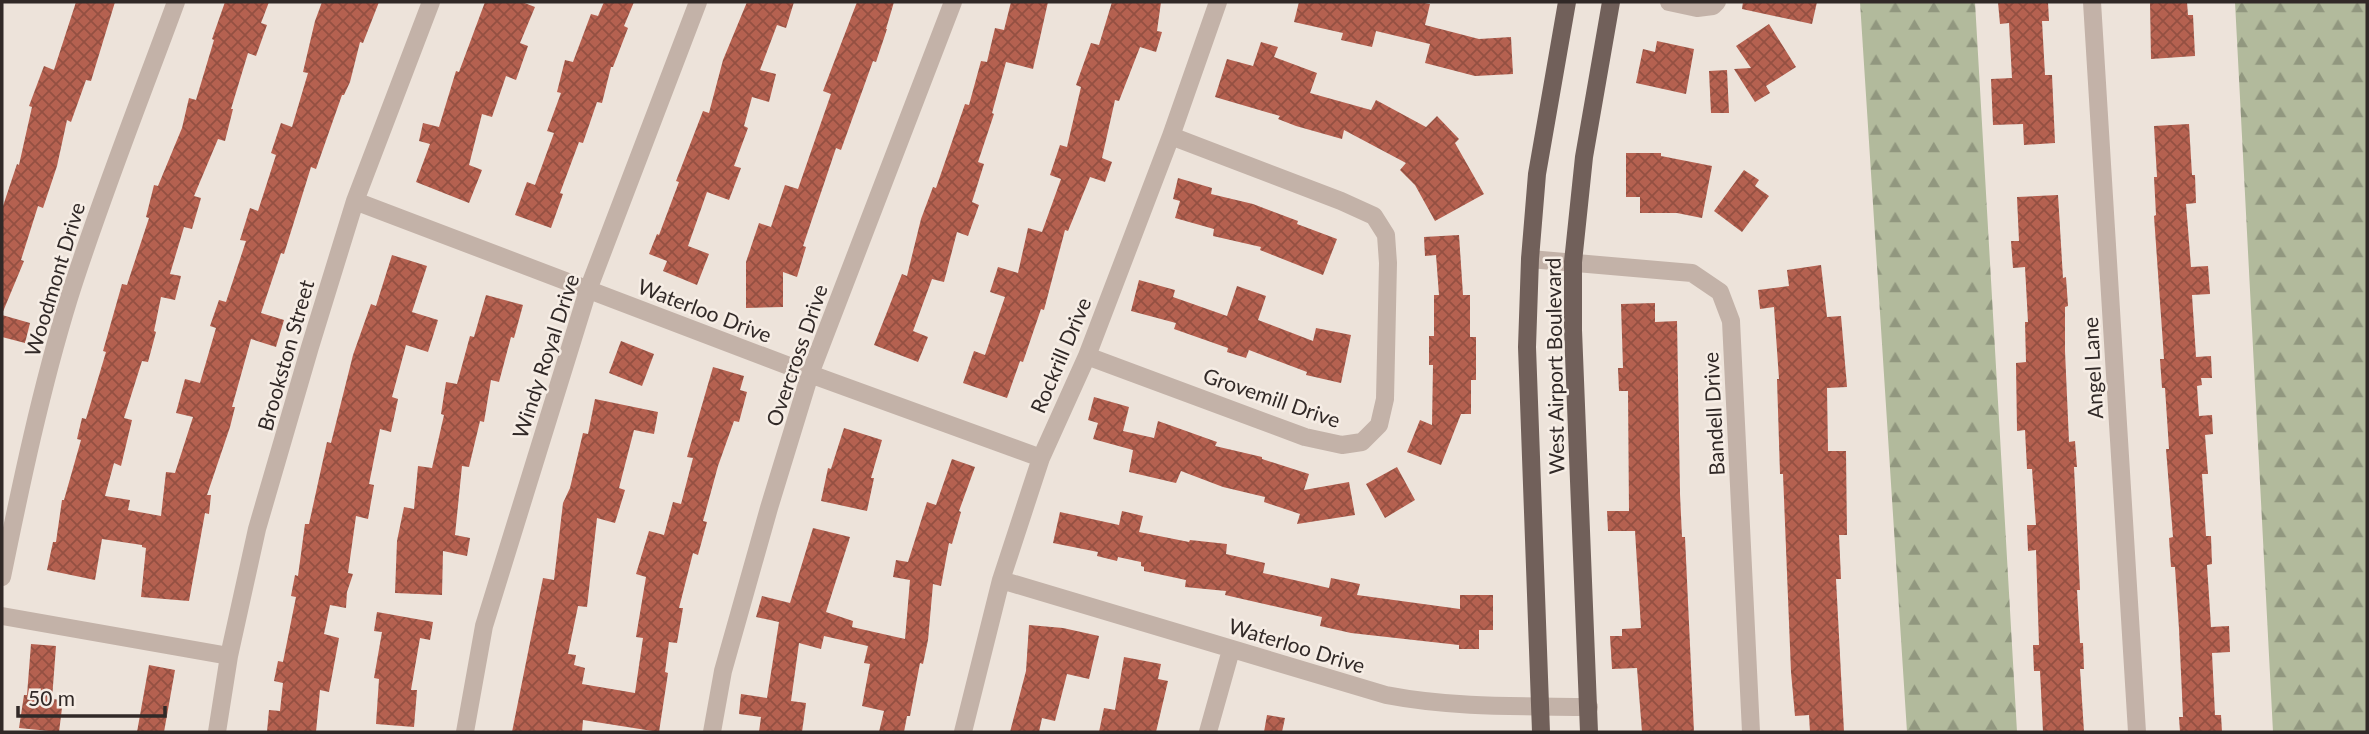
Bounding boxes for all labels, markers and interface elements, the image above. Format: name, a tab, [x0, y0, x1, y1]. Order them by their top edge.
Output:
street label: Woodmont Drive	[19, 199, 89, 359]
street label: West Airport Boulevard	[1540, 257, 1568, 475]
street label: Windy Royal Drive	[507, 271, 583, 441]
street label: Waterloo Drive	[635, 273, 775, 347]
street label: Brookston Street	[251, 276, 319, 433]
street label: Overcross Drive	[760, 281, 832, 429]
street label: Rockrill Drive	[1024, 293, 1096, 417]
street label: Angel Lane	[2077, 316, 2107, 420]
street label: Bandell Drive	[1697, 352, 1729, 476]
street label: Grovemill Drive	[1200, 362, 1344, 432]
street label: Waterloo Drive	[1226, 612, 1368, 678]
scale bar	[18, 674, 164, 718]
text: 50 m	[28, 685, 75, 710]

